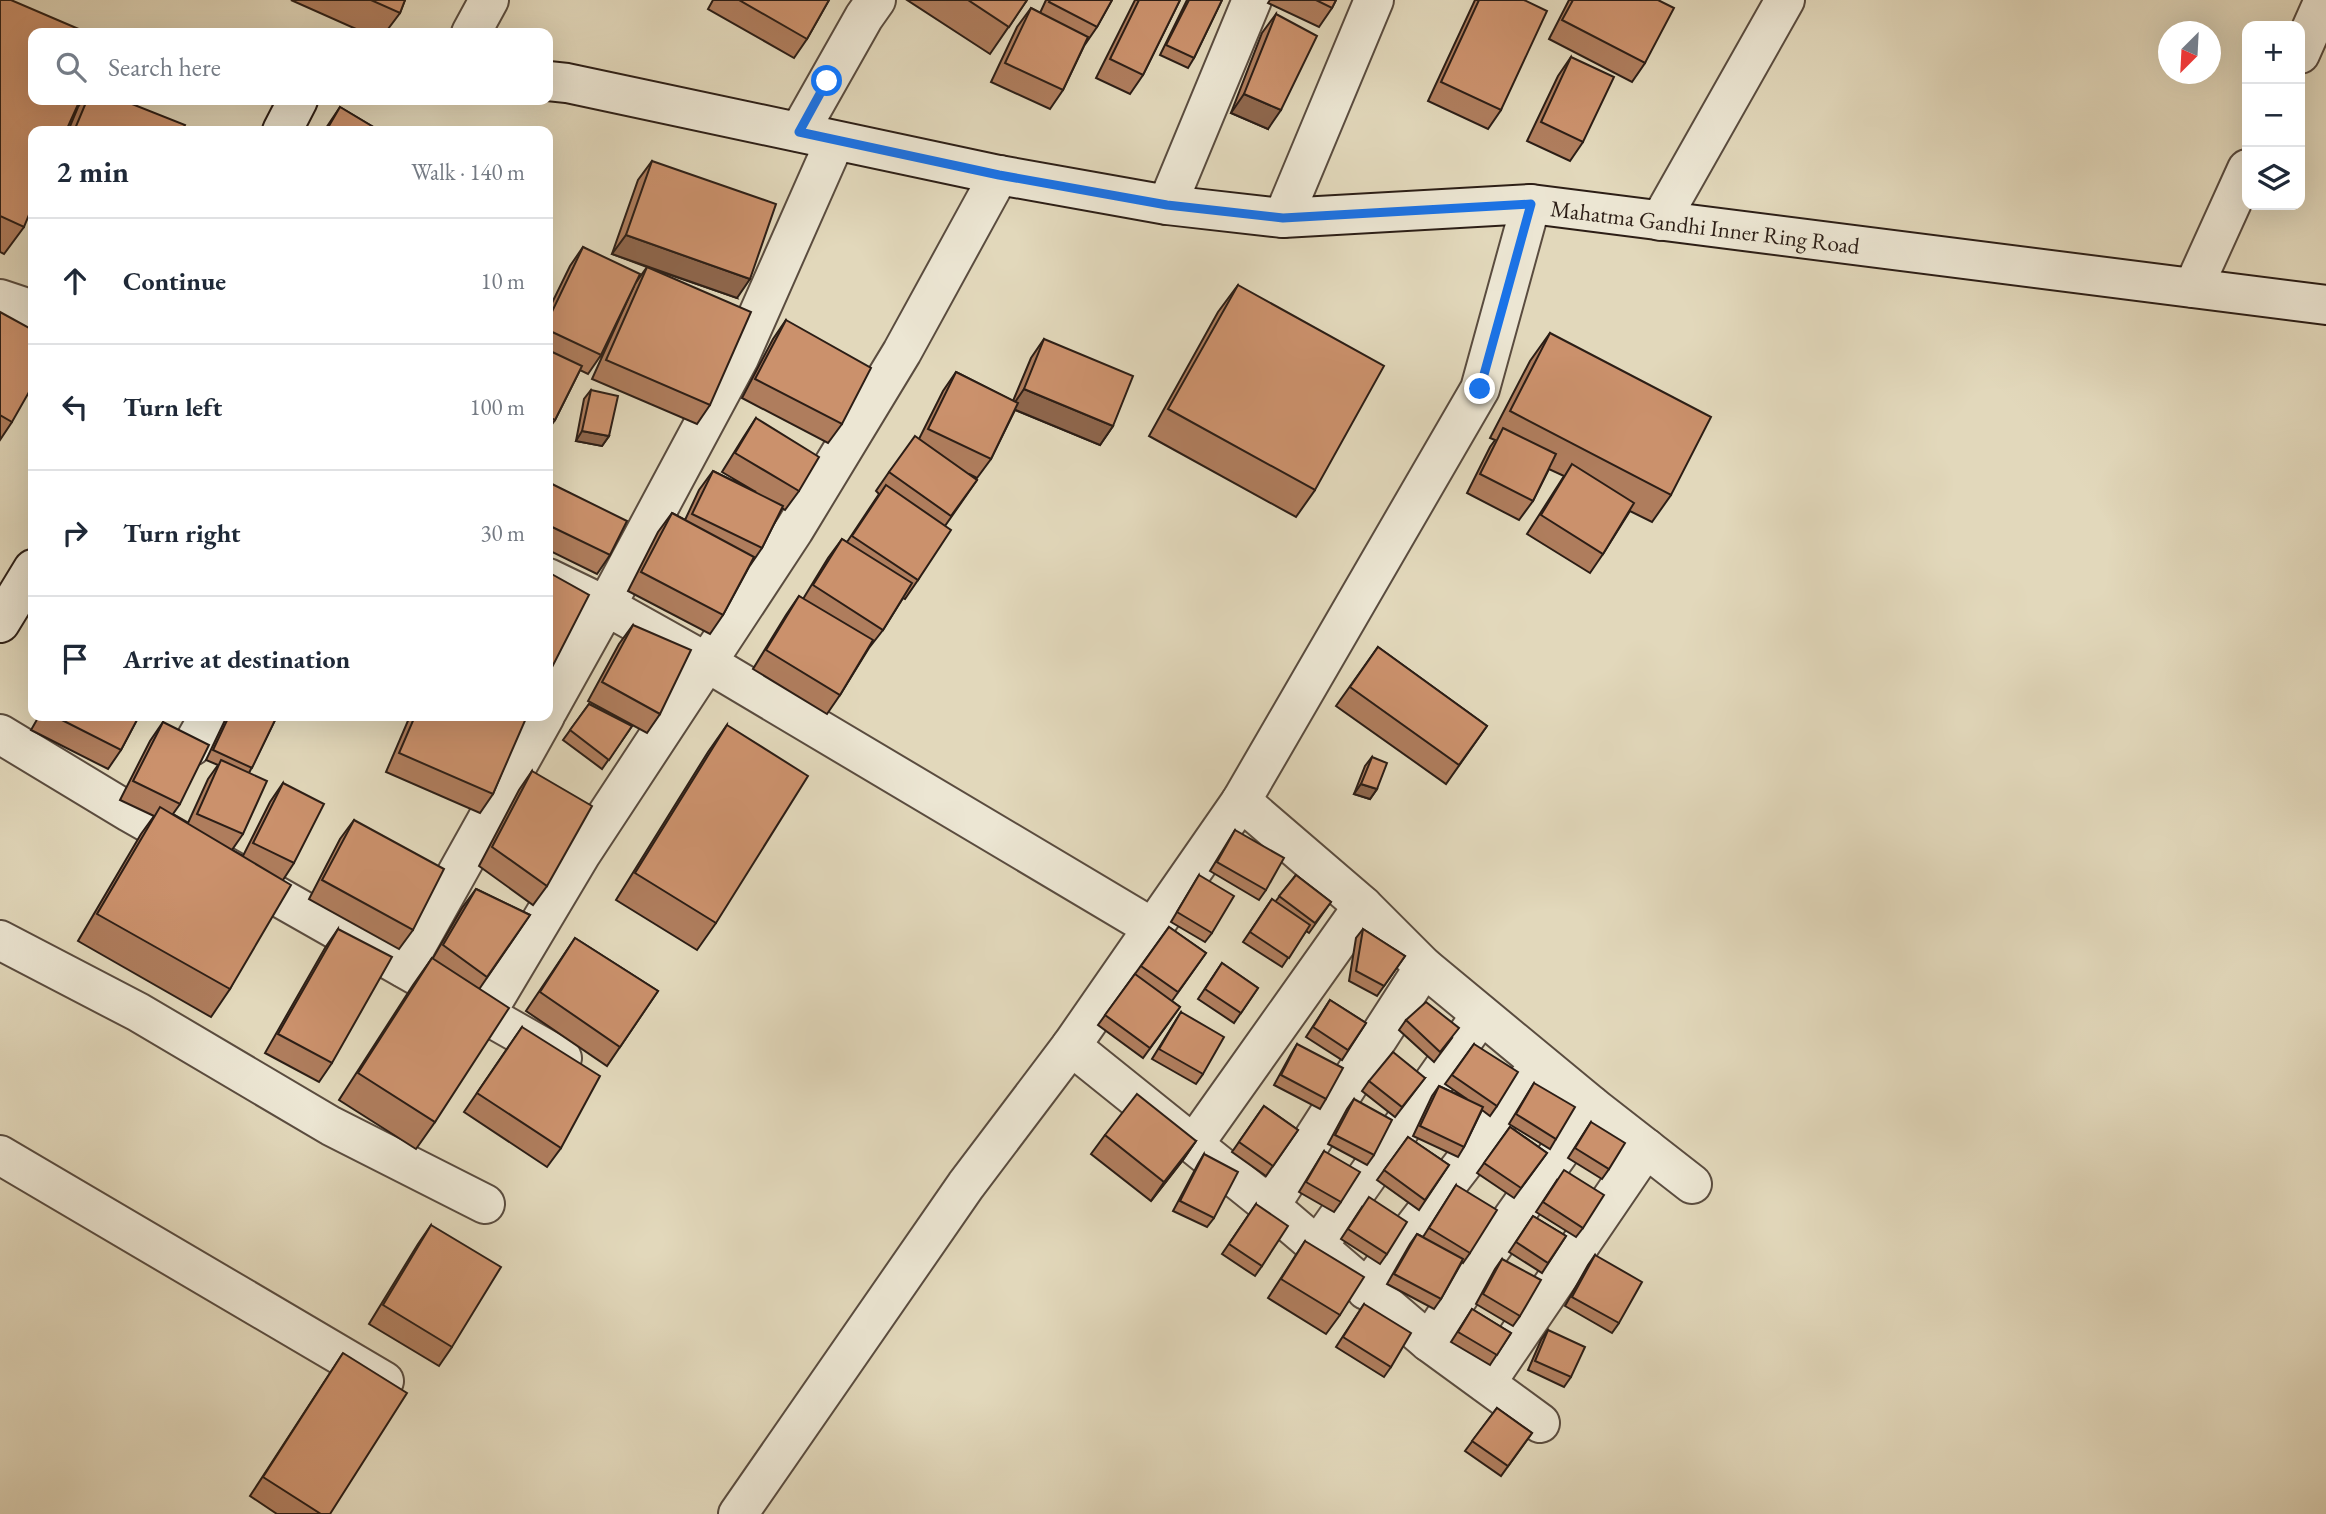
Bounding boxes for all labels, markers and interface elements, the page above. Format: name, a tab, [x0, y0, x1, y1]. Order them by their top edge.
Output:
north arrow	[2158, 21, 2221, 84]
map controls	[2242, 21, 2305, 210]
button: +	[2242, 21, 2305, 84]
search box	[28, 28, 553, 105]
icon: search	[52, 48, 90, 86]
text: Search here	[108, 50, 221, 84]
route start	[811, 65, 842, 96]
button: −	[2242, 84, 2305, 147]
button: layers	[2242, 147, 2305, 210]
text: 2 min	[56, 152, 129, 191]
text: Walk · 140 m	[411, 157, 525, 187]
street label: Mahatma Gandhi Inner Ring Road	[1549, 193, 1862, 261]
icon: ahead	[56, 262, 94, 300]
text: Continue	[123, 264, 226, 298]
text: 10 m	[480, 266, 525, 296]
route end	[1464, 373, 1495, 404]
icon: left	[56, 388, 94, 426]
text: Turn left	[123, 390, 222, 424]
text: 100 m	[469, 392, 525, 422]
icon: right	[56, 514, 94, 552]
text: Turn right	[123, 516, 241, 550]
text: 30 m	[480, 518, 525, 548]
icon: arrive	[56, 640, 94, 678]
text: Arrive at destination	[123, 642, 350, 676]

